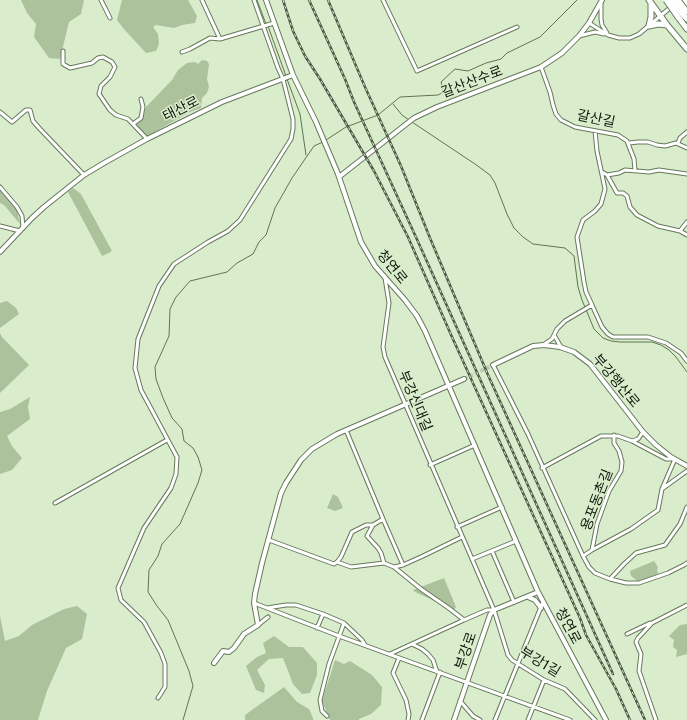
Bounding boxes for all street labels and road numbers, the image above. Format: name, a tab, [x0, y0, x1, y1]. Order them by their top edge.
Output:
street label: 갈산산수로	[439, 63, 505, 101]
street label: 태산로	[160, 93, 202, 125]
street label: 갈산길	[575, 107, 617, 131]
street label: 청연로	[373, 247, 411, 287]
street label: 부강행산로	[589, 351, 643, 411]
street label: 부강신대길	[395, 368, 435, 434]
street label: 용포동촌길	[578, 467, 616, 533]
street label: 청연로	[552, 605, 584, 647]
street label: 부강로	[452, 630, 480, 672]
street label: 부강1길	[517, 643, 563, 681]

